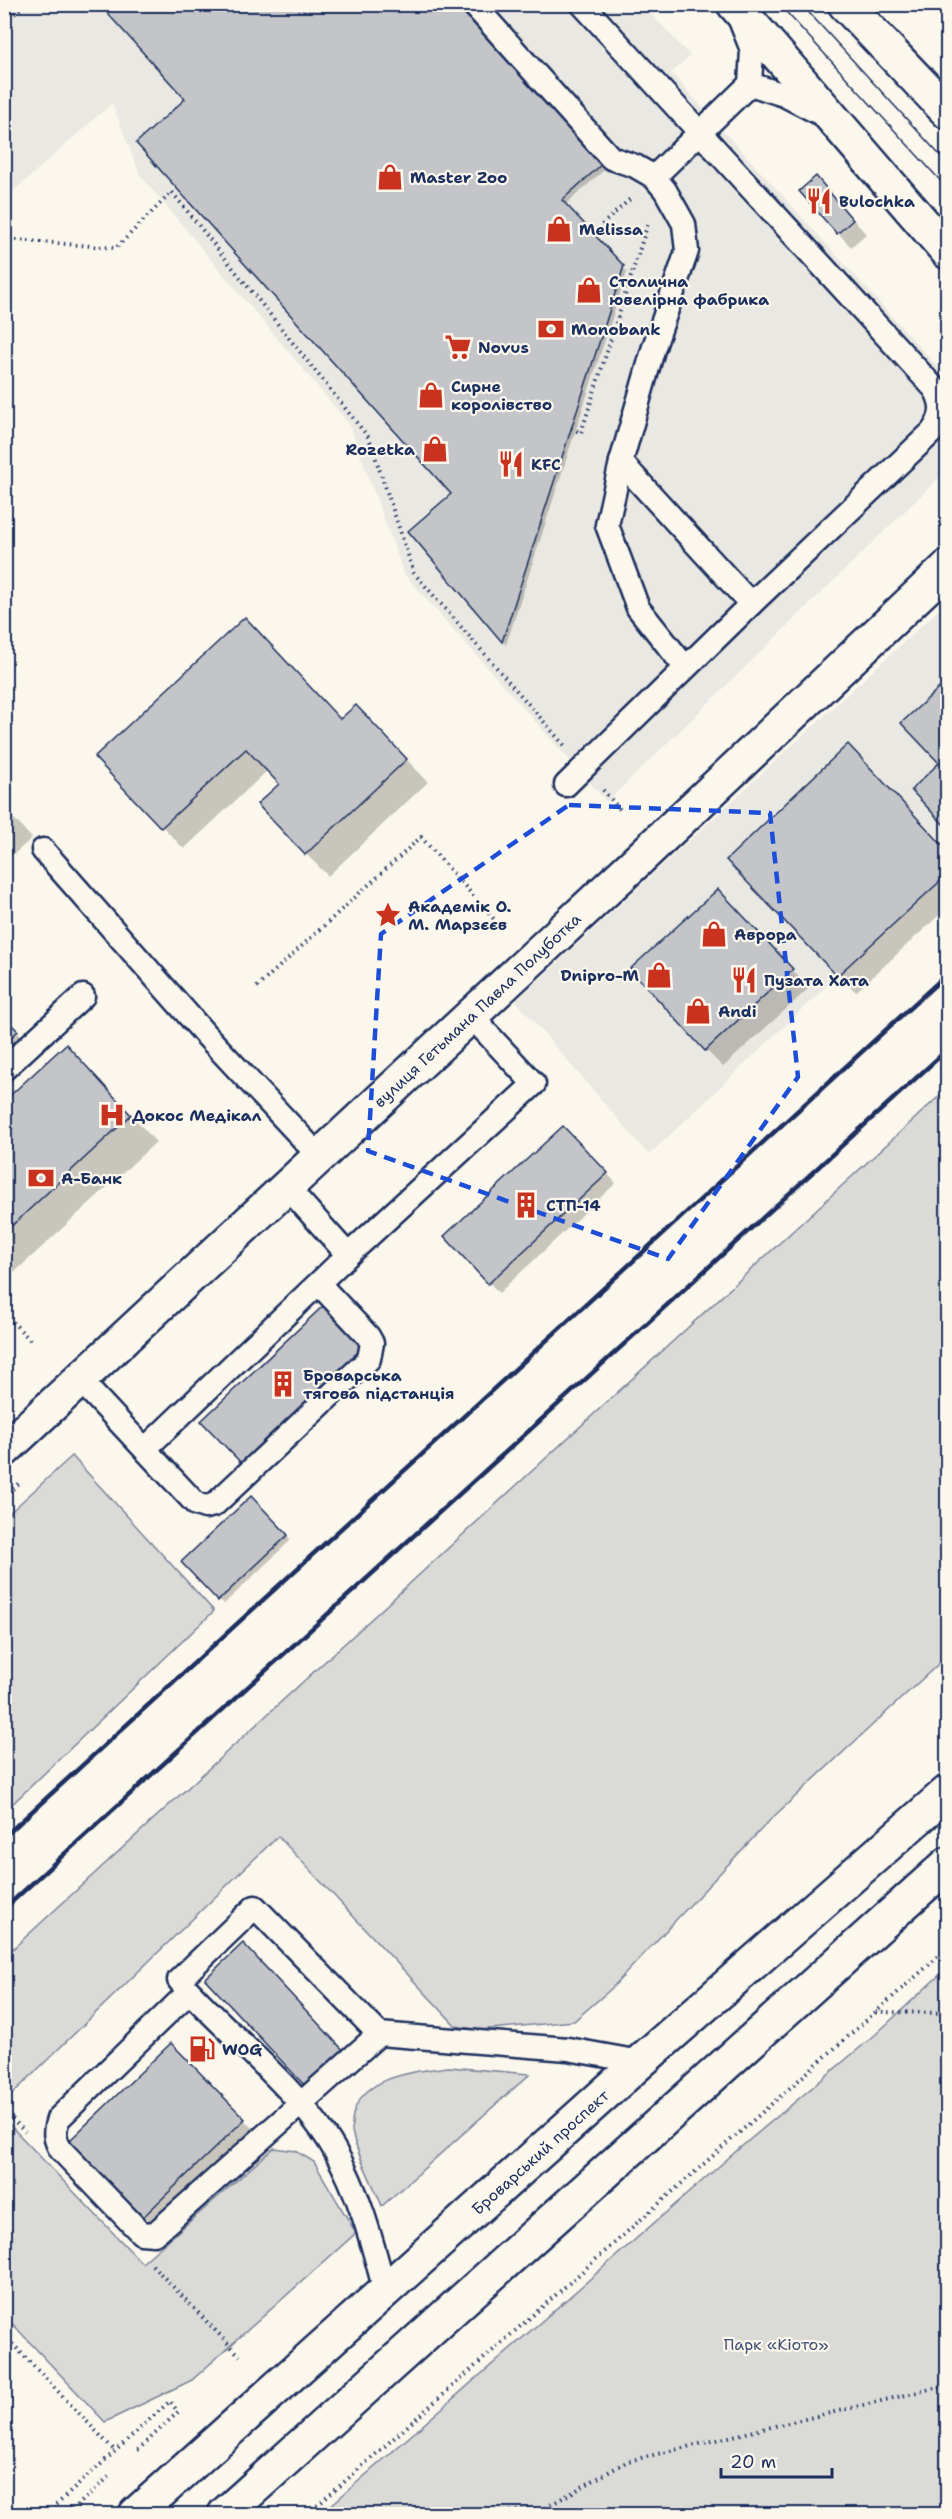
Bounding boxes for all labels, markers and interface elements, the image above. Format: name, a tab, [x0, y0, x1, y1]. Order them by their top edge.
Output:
shop icon: Master Zoo	[375, 162, 405, 192]
place label: Master Zoo	[410, 167, 507, 188]
restaurant icon: Bulochka	[804, 186, 834, 216]
place label: Bulochka	[839, 191, 915, 212]
shop icon: Melissa	[544, 214, 574, 244]
place label: Melissa	[579, 219, 643, 240]
place label: Столична ювелірна фабрика	[609, 271, 769, 310]
shop icon: Столична ювелірна фабрика	[574, 275, 604, 305]
bank icon: Monobank	[536, 314, 566, 344]
place label: Monobank	[571, 319, 661, 340]
supermarket icon: Novus	[443, 332, 473, 362]
place label: Novus	[478, 337, 529, 358]
place label: Сирне королівство	[451, 376, 552, 415]
shop icon: Сирне королівство	[416, 380, 446, 410]
shop icon: Rozetka	[420, 434, 450, 464]
place label: Rozetka	[345, 439, 415, 460]
restaurant icon: KFC	[496, 449, 526, 479]
place label: KFC	[531, 454, 561, 475]
place label: Академік О. М. Марзєєв	[408, 896, 511, 935]
place icon: Академік О. М. Марзєєв	[373, 900, 403, 930]
street label: вулиця Гетьмана Павла Полуботка	[369, 909, 585, 1112]
shop icon: Аврора	[699, 919, 729, 949]
place label: Аврора	[734, 924, 797, 945]
shop icon: Dnipro-M	[644, 960, 674, 990]
place label: Dnipro-M	[560, 965, 640, 986]
restaurant icon: Пузата Хата	[729, 965, 759, 995]
place label: Пузата Хата	[764, 970, 869, 991]
shop icon: Andi	[683, 996, 713, 1026]
place label: Andi	[718, 1001, 757, 1022]
hospital icon: Докос Медікал	[97, 1100, 127, 1130]
place label: Докос Медікал	[132, 1105, 262, 1126]
bank icon: А-Банк	[26, 1163, 56, 1193]
place label: А-Банк	[61, 1168, 122, 1189]
building icon: СТП-14	[511, 1190, 541, 1220]
place label: СТП-14	[546, 1195, 601, 1216]
place label: Броварська тягова підстанція	[303, 1365, 454, 1404]
building icon: Броварська тягова підстанція	[268, 1369, 298, 1399]
fuel station icon: WOG	[187, 2034, 217, 2064]
place label: WOG	[222, 2039, 262, 2060]
street label: Броварський проспект	[467, 2085, 614, 2220]
park label: Парк «Кіото»	[724, 2334, 828, 2355]
scale bar	[721, 2441, 832, 2479]
text: 20 m	[730, 2450, 776, 2474]

